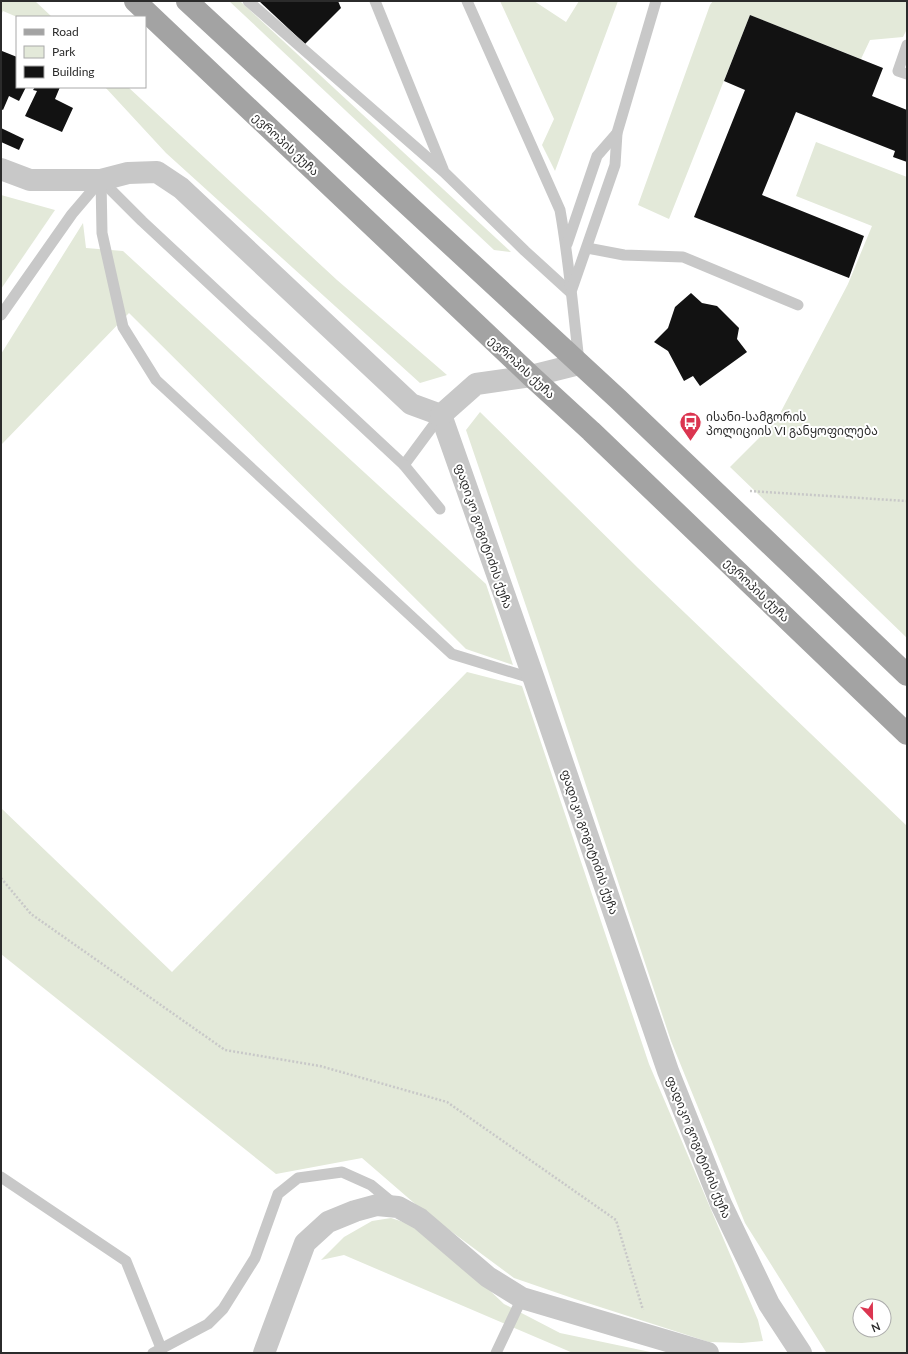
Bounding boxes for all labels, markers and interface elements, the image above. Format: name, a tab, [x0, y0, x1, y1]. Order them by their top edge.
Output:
legend	[16, 16, 146, 88]
text: Road	[52, 24, 79, 39]
text: Park	[52, 44, 76, 59]
text: Building	[52, 64, 95, 79]
street label: ევროპის ქუჩა	[250, 109, 322, 179]
street label: ევროპის ქუჩა	[486, 332, 558, 402]
place label: ისანი-სამგორის პოლიციის VI განყოფილება	[706, 409, 878, 439]
bus stop icon: ისანი-სამგორის პოლიციის VI განყოფილება	[678, 410, 704, 443]
street label: ფადიკო გოგიტიძის ქუჩა	[451, 461, 516, 611]
street label: ევროპის ქუჩა	[721, 555, 793, 625]
street label: ფადიკო გოგიტიძის ქუჩა	[557, 767, 622, 917]
street label: ფადიკო გოგიტიძის ქუჩა	[663, 1073, 735, 1221]
north arrow	[852, 1298, 892, 1338]
text: N	[870, 1320, 882, 1335]

